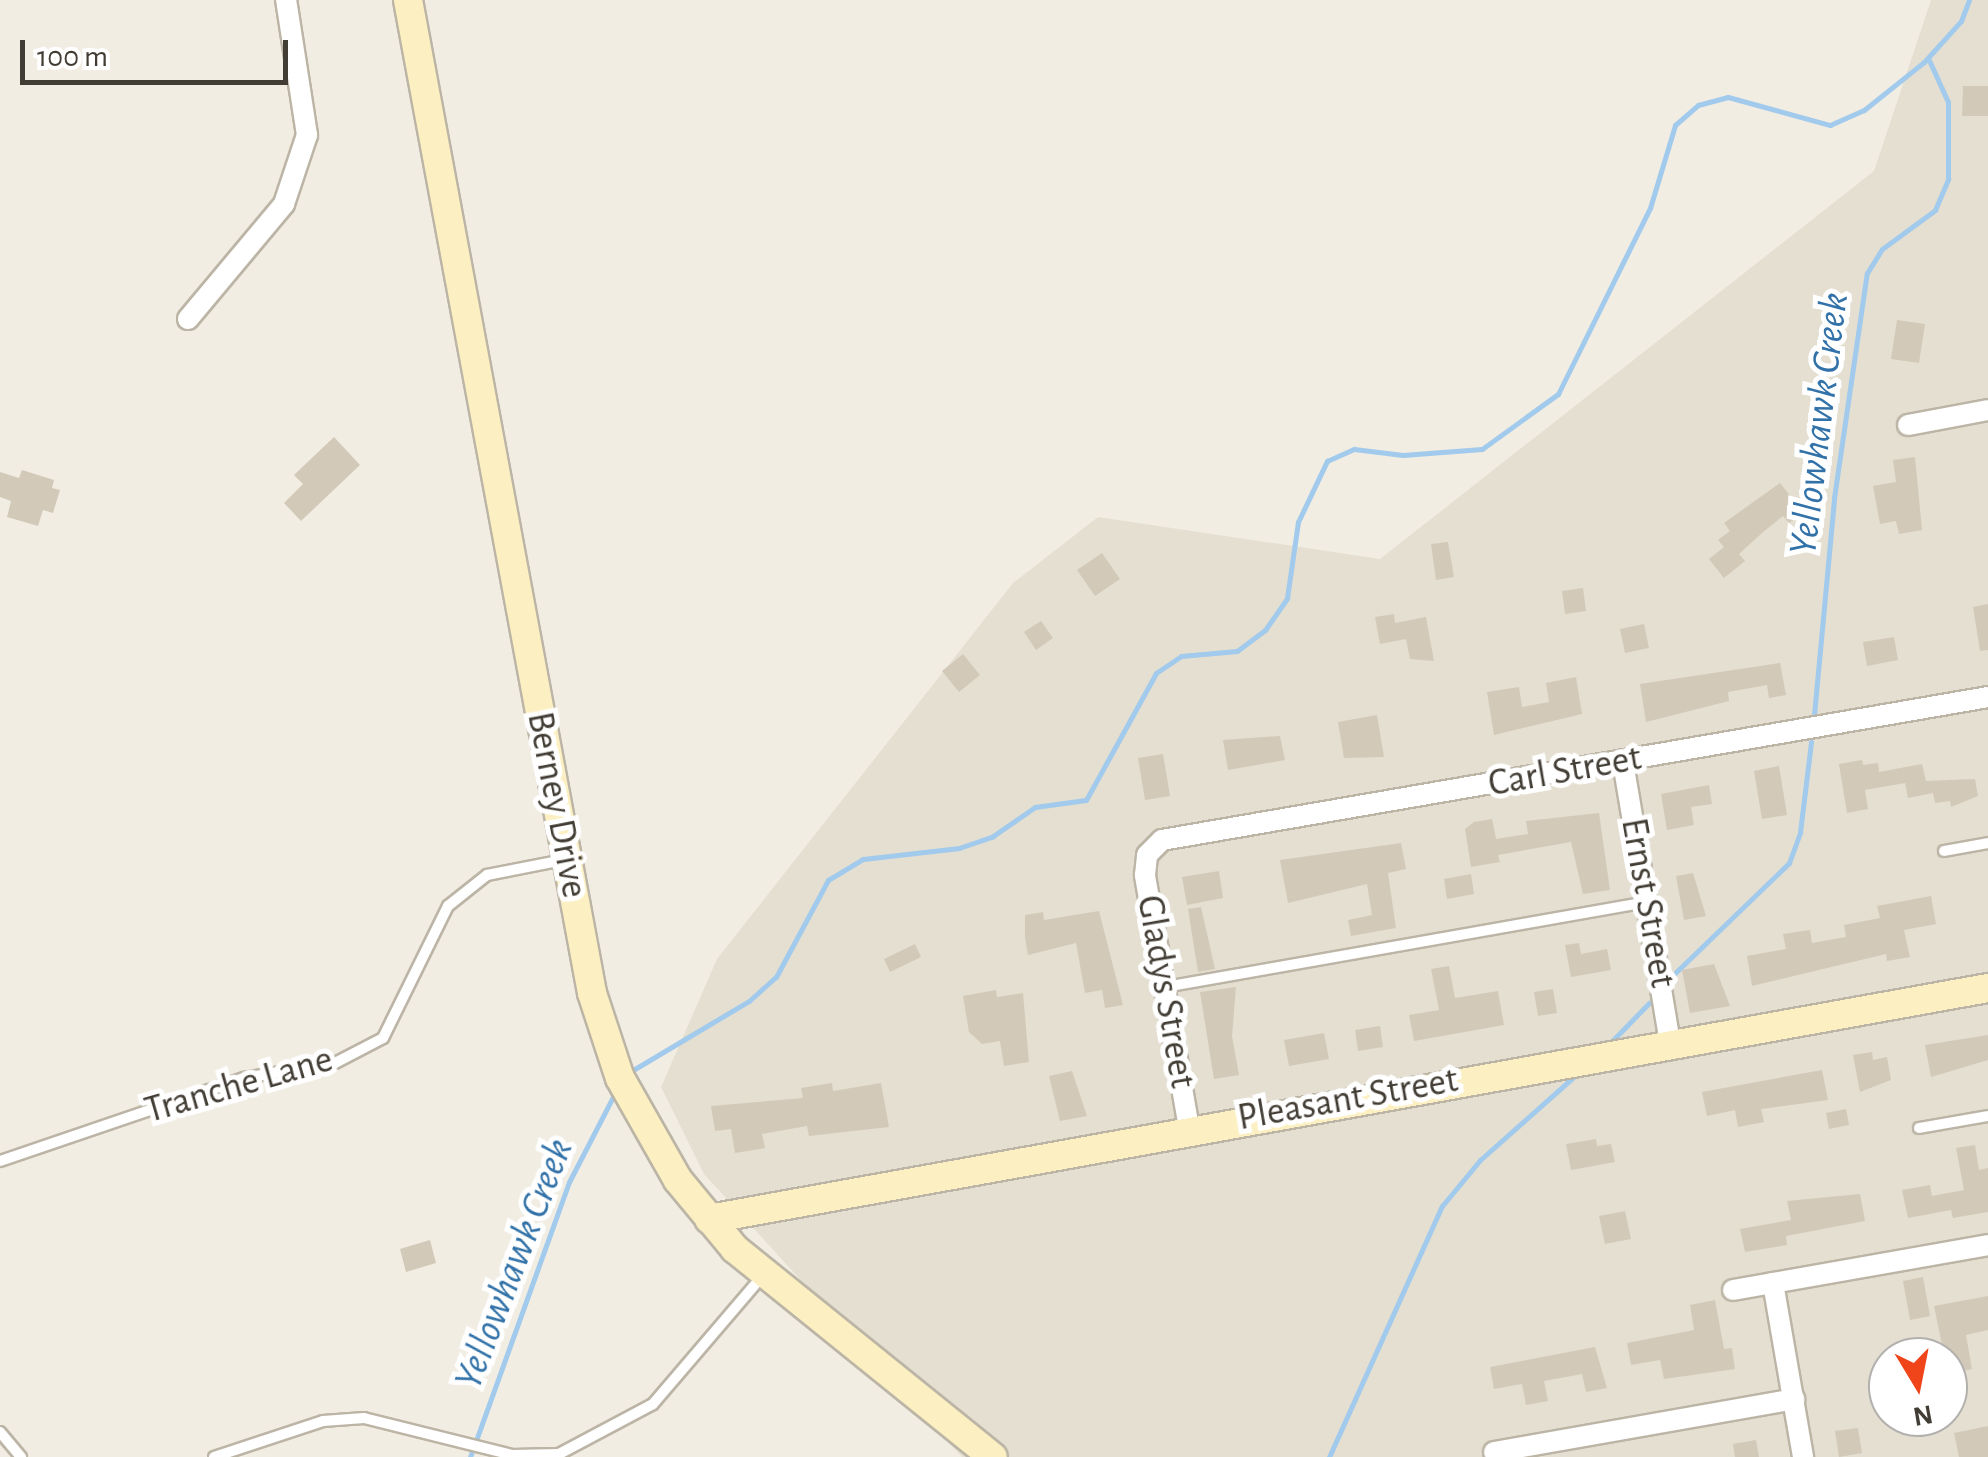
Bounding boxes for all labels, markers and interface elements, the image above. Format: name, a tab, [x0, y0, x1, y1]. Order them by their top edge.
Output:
scale bar	[25, 20, 292, 82]
text: 100 m	[37, 42, 108, 72]
water label: Yellowhawk Creek	[1779, 290, 1859, 558]
street label: Berney Drive	[516, 708, 596, 902]
street label: Carl Street	[1485, 736, 1645, 808]
street label: Ernst Street	[1610, 814, 1684, 992]
street label: Gladys Street	[1126, 892, 1204, 1092]
street label: Tranche Lane	[140, 1037, 338, 1135]
street label: Pleasant Street	[1234, 1058, 1462, 1142]
water label: Yellowhawk Creek	[444, 1132, 584, 1396]
north arrow	[1868, 1337, 1968, 1437]
text: N	[1911, 1399, 1935, 1430]

